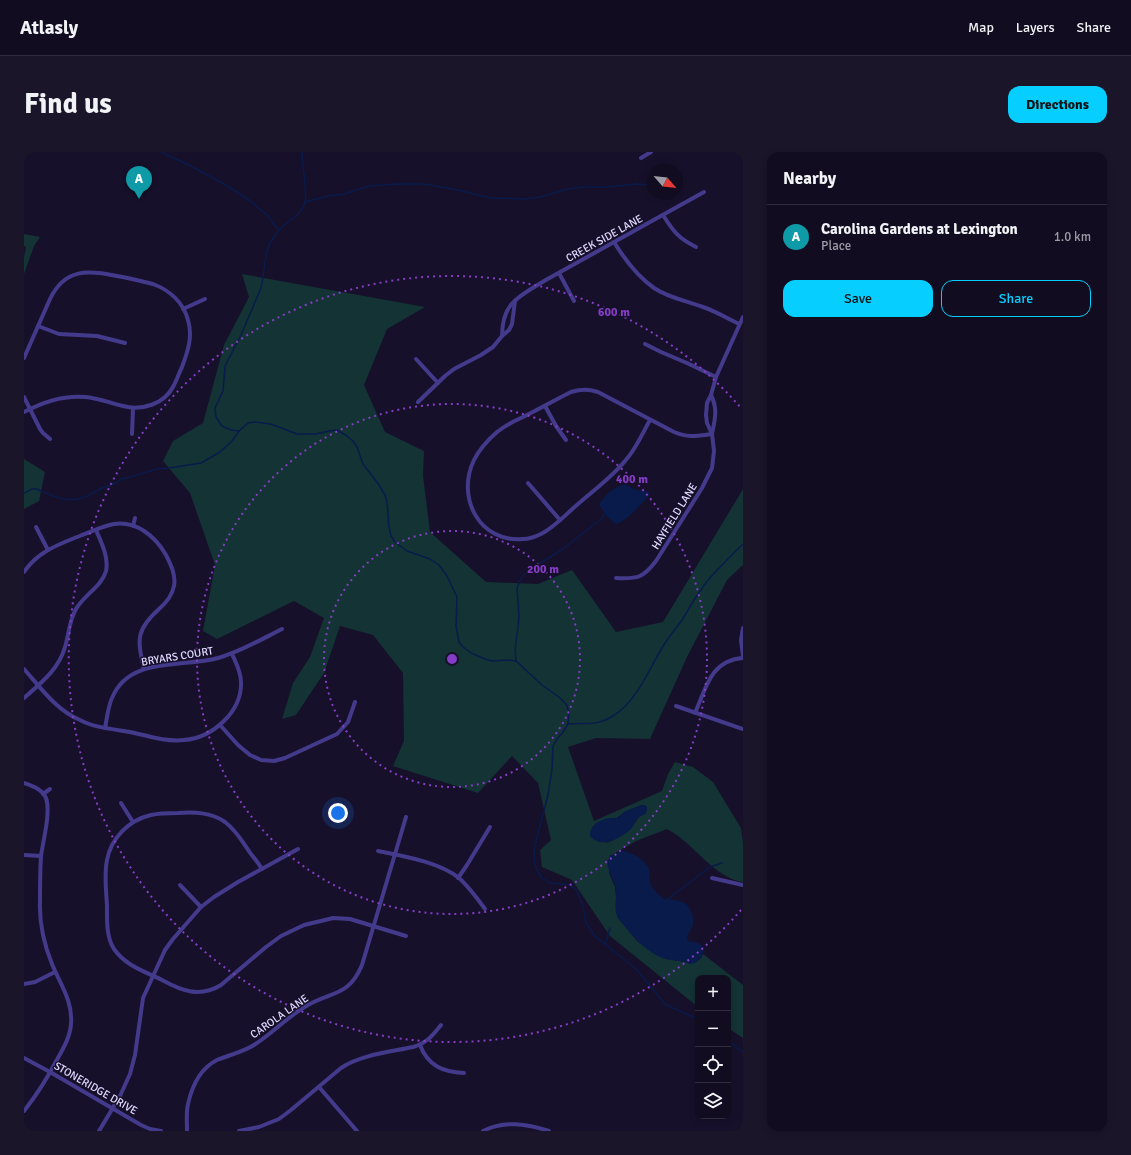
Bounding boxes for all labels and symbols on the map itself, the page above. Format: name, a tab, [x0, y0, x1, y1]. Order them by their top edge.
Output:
north arrow	[647, 164, 683, 200]
pin: A	[126, 166, 152, 199]
street label: CREEK SIDE LANE	[564, 212, 645, 265]
text: 600 m	[598, 305, 630, 320]
text: 400 m	[616, 472, 648, 487]
street label: HAYFIELD LANE	[649, 481, 700, 552]
text: 200 m	[527, 562, 559, 577]
street label: BRYARS COURT	[140, 644, 215, 669]
centre of rings	[445, 652, 459, 666]
your location	[328, 803, 348, 823]
street label: CAROLA LANE	[248, 992, 311, 1041]
street label: STONERIDGE DRIVE	[52, 1059, 140, 1118]

